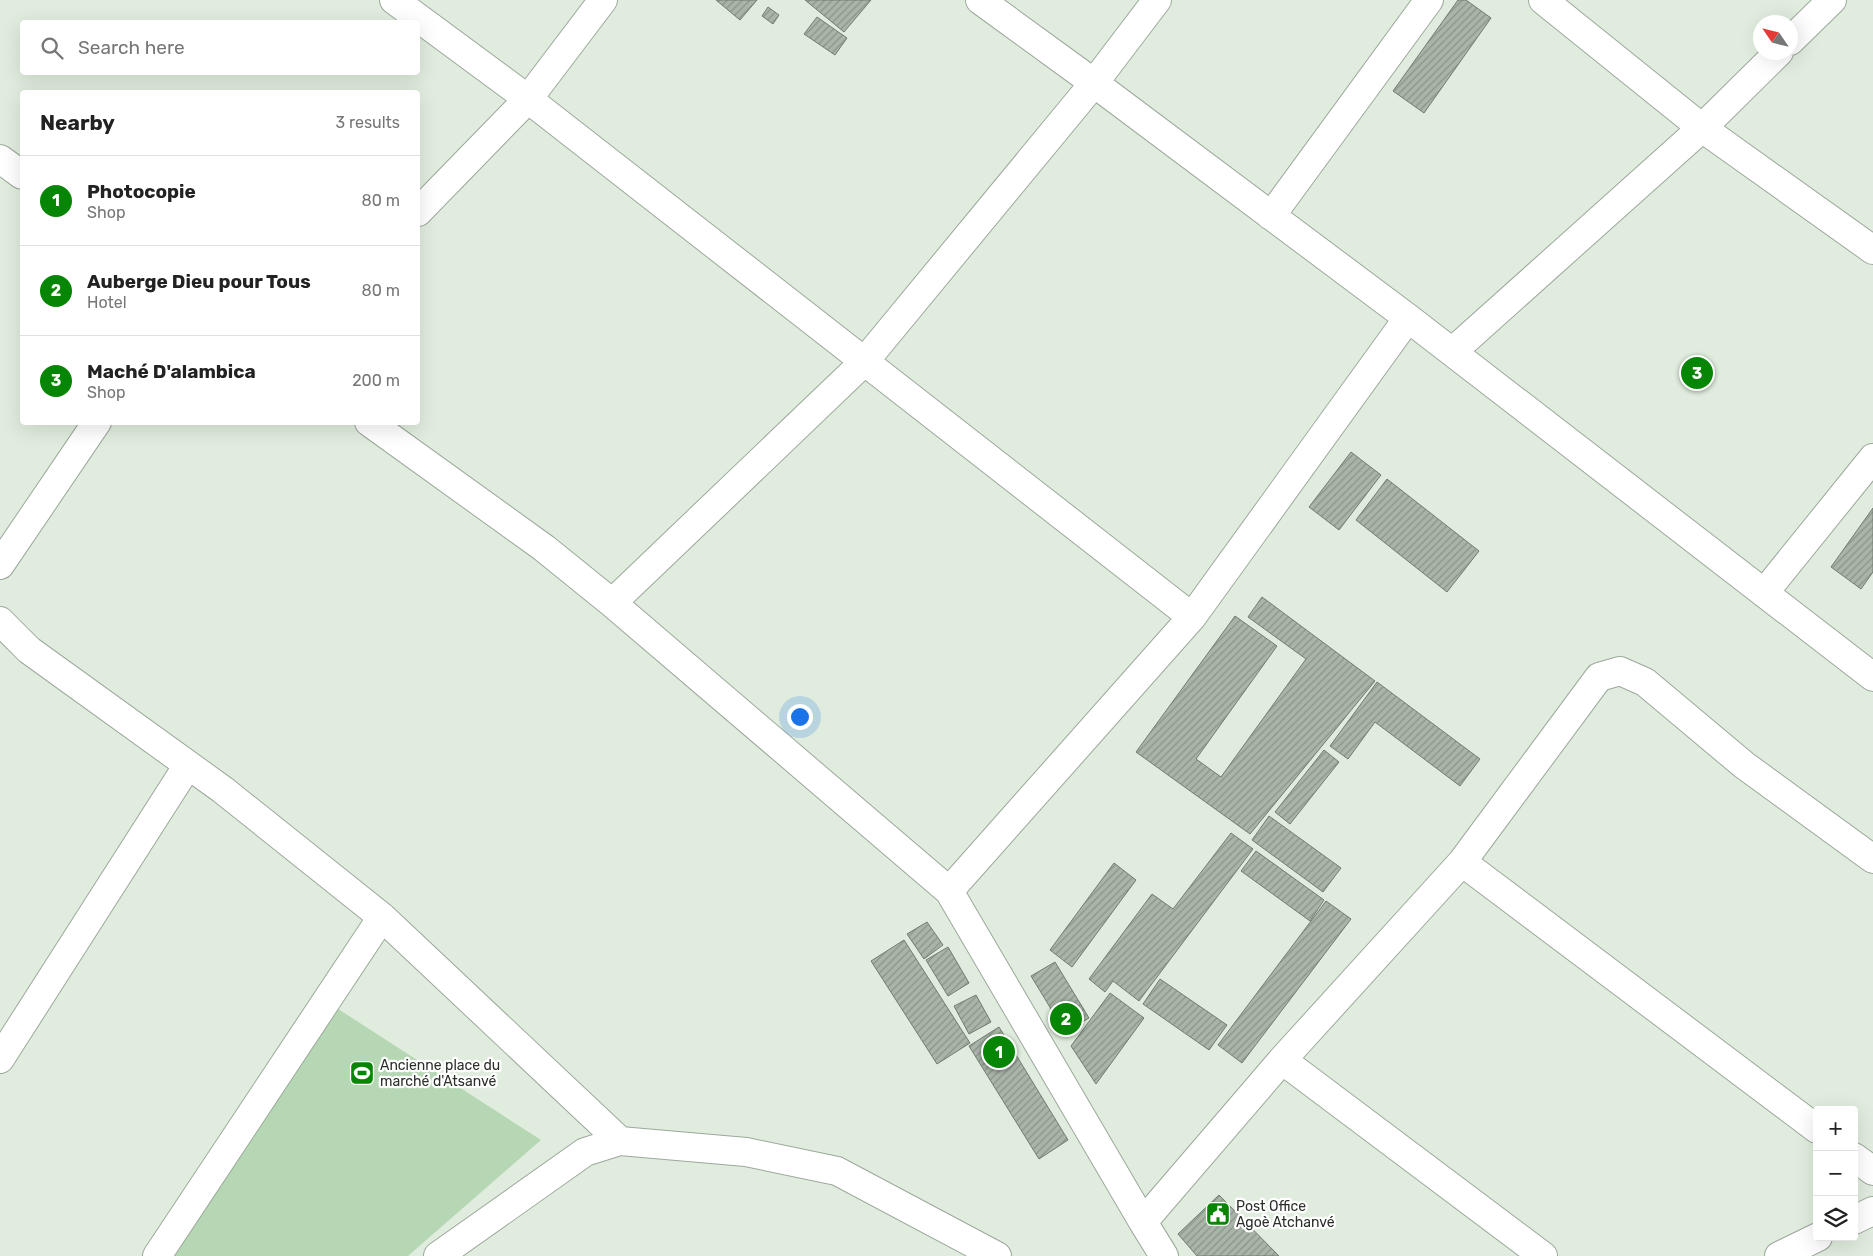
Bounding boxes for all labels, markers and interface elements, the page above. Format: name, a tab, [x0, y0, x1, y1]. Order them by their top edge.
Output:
north arrow	[1753, 15, 1798, 60]
search box	[20, 20, 420, 75]
icon: search	[38, 34, 66, 62]
text: Search here	[78, 36, 185, 59]
text: Nearby	[40, 110, 115, 135]
text: 3 results	[335, 113, 400, 132]
text: Photocopie	[87, 180, 196, 203]
text: 1	[52, 191, 60, 210]
text: 80 m	[362, 191, 400, 210]
text: Shop	[87, 203, 125, 222]
text: Auberge Dieu pour Tous	[87, 270, 311, 293]
text: 2	[51, 281, 61, 300]
text: 80 m	[362, 281, 400, 300]
text: Hotel	[87, 293, 127, 312]
pin: 3	[1681, 354, 1713, 392]
text: Maché D'alambica	[87, 360, 256, 383]
text: 3	[51, 371, 61, 390]
text: 200 m	[352, 371, 400, 390]
text: Shop	[87, 383, 125, 402]
your location	[787, 704, 813, 730]
pin: 2	[1050, 1000, 1082, 1038]
pin: 1	[983, 1033, 1015, 1071]
place label: Ancienne place du marché d'Atsanvé	[380, 1057, 500, 1090]
sports icon: Ancienne place du marché d'Atsanvé	[349, 1060, 375, 1086]
map controls	[1813, 1106, 1858, 1241]
button: +	[1813, 1106, 1858, 1151]
button: −	[1813, 1151, 1858, 1196]
button: layers	[1813, 1196, 1858, 1241]
place label: Post Office Agoè Atchanvé	[1236, 1198, 1335, 1231]
public building icon: Post Office Agoè Atchanvé	[1205, 1201, 1231, 1227]

